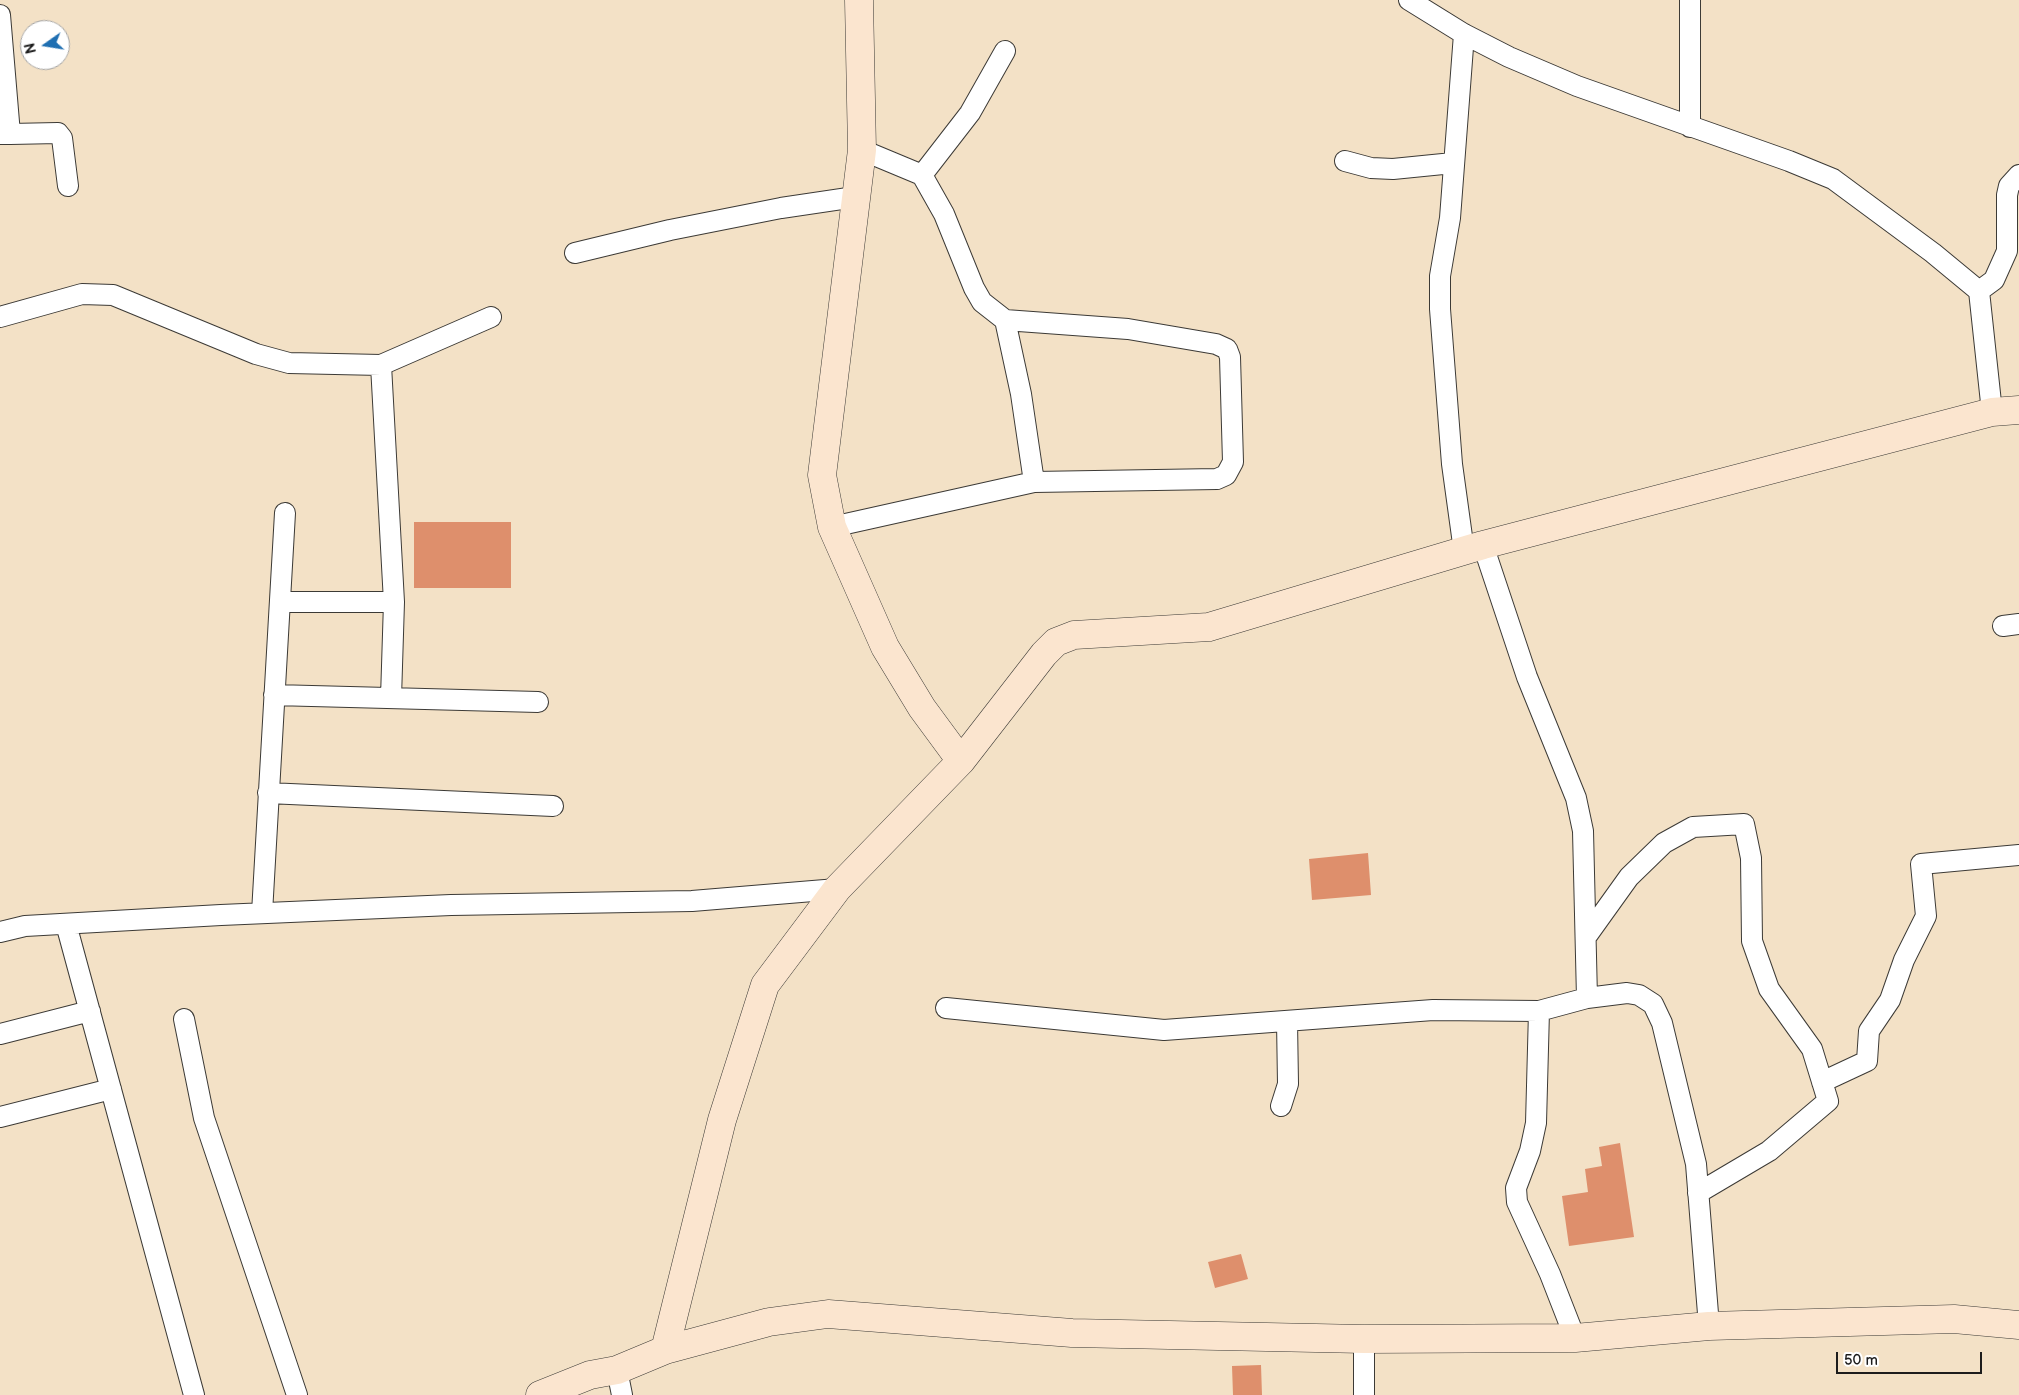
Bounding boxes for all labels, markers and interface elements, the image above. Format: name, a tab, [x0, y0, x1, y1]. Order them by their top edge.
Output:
north arrow	[20, 20, 70, 70]
text: N	[21, 41, 40, 55]
scale bar	[1839, 1342, 1985, 1374]
text: 50 m	[1844, 1351, 1878, 1370]

